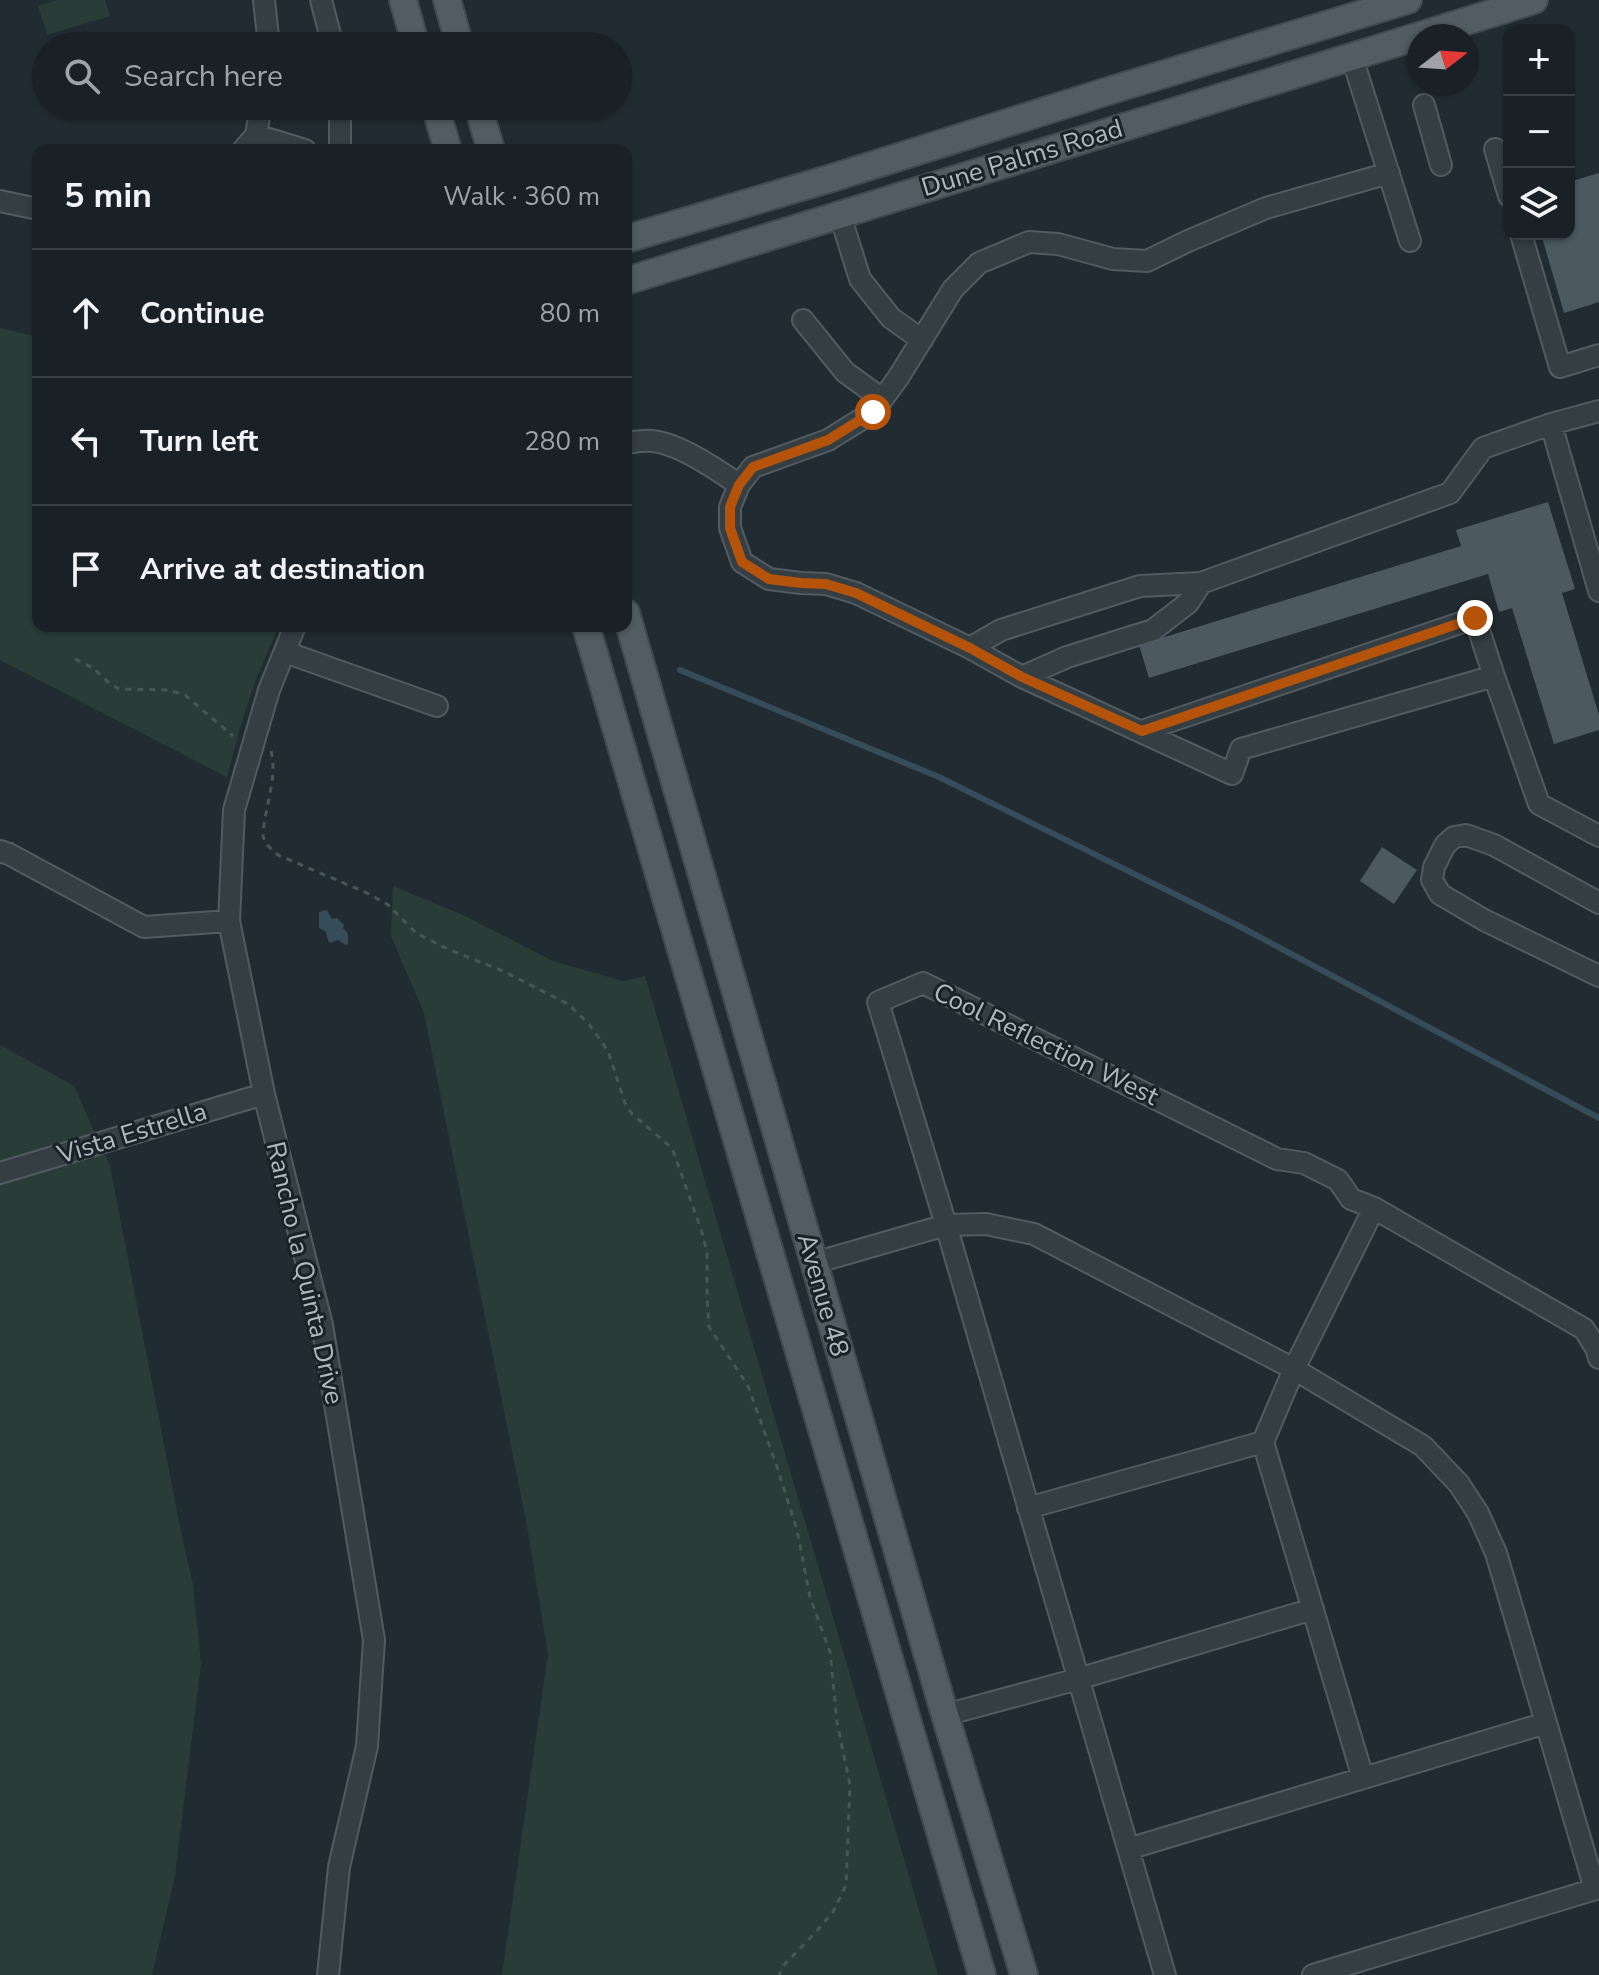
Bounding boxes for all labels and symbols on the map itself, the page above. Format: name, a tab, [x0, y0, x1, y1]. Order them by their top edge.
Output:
north arrow	[1407, 24, 1479, 96]
street label: Dune Palms Road	[917, 111, 1127, 205]
route start	[855, 394, 891, 430]
route end	[1457, 600, 1493, 636]
street label: Cool Reflection West	[928, 974, 1165, 1114]
street label: Vista Estrella	[52, 1094, 211, 1173]
street label: Rancho la Quinta Drive	[258, 1138, 352, 1408]
street label: Avenue 48	[789, 1229, 857, 1361]

